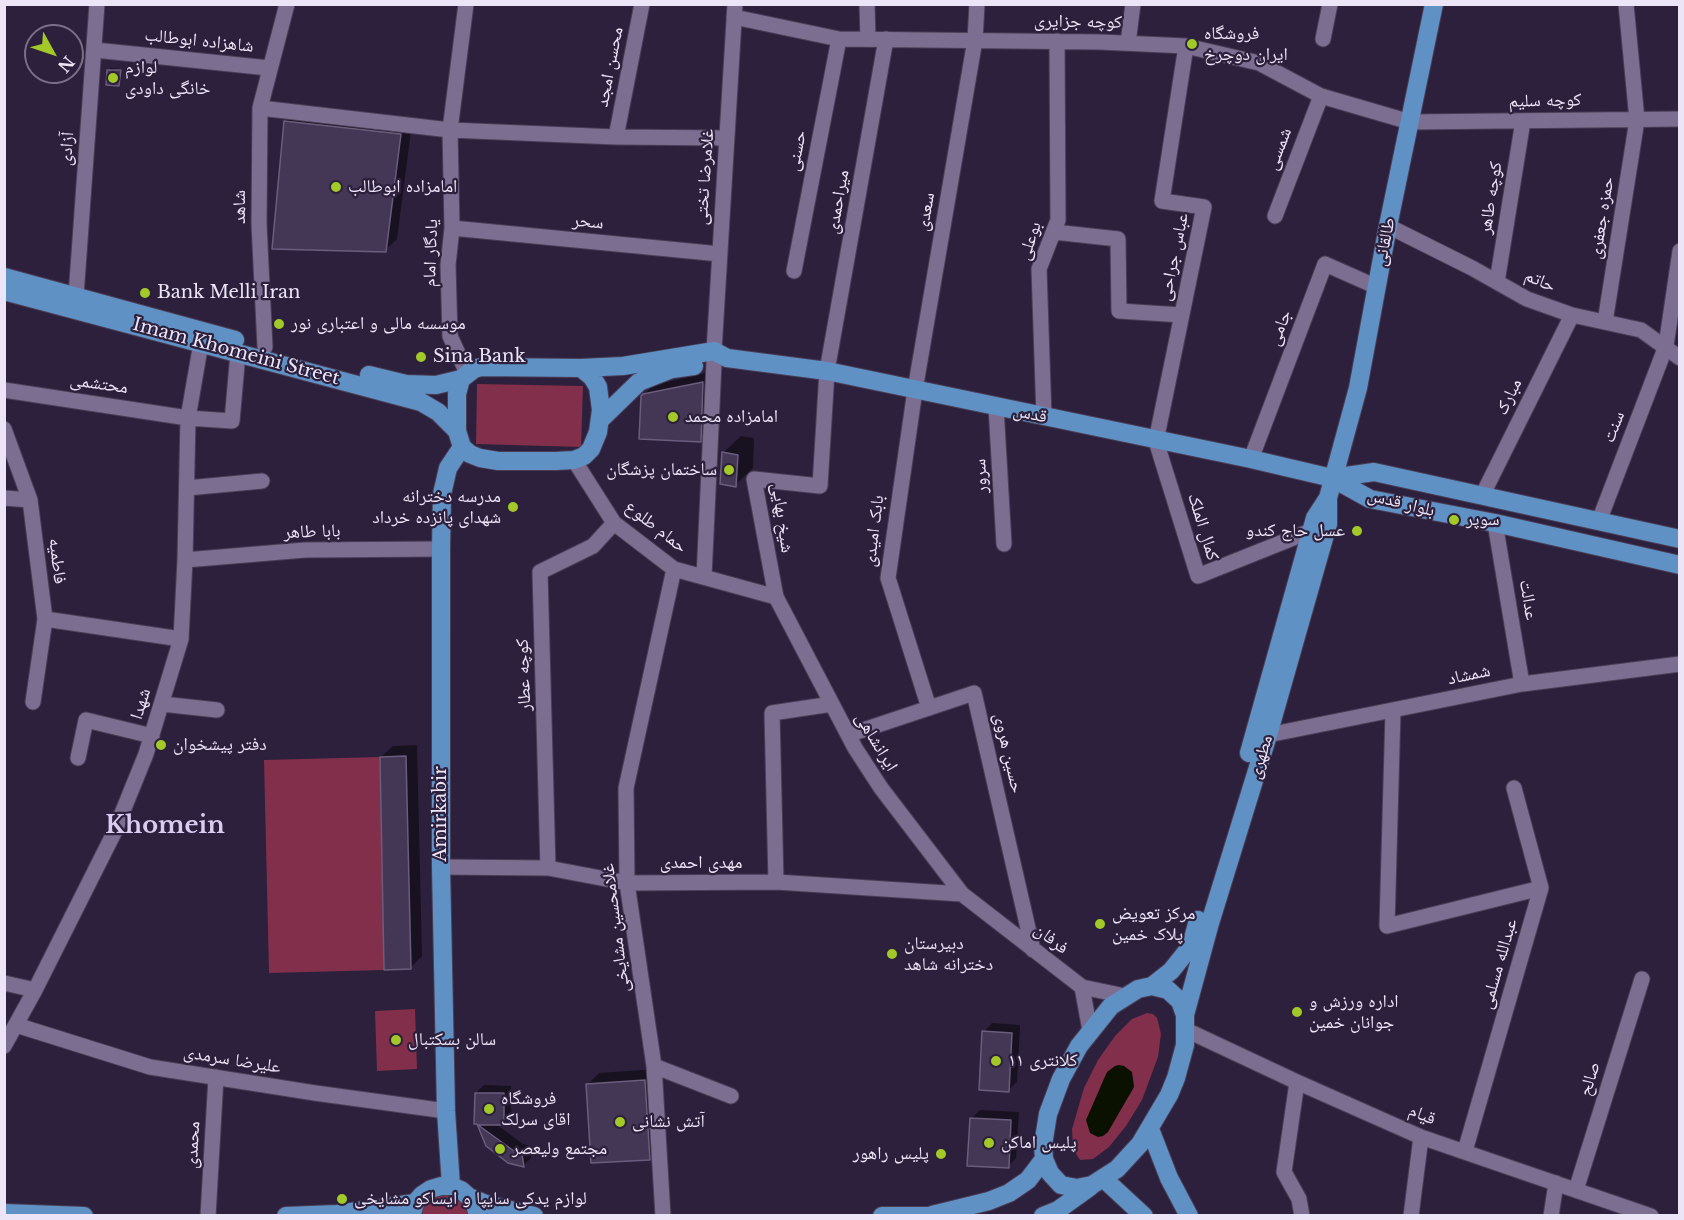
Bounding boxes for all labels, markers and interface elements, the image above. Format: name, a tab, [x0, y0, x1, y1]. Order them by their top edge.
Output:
street label: کوچه جزایری	[1034, 10, 1122, 34]
place label: فروشگاه ایران دوچرخ	[1204, 23, 1288, 66]
north arrow	[24, 24, 84, 84]
street label: شاهزاده ابوطالب	[143, 25, 255, 57]
street label: محسن امجد	[592, 25, 628, 109]
marker: فروشگاه ایران دوچرخ	[1185, 37, 1199, 51]
text: N	[54, 52, 79, 76]
place label: لوازم خانگی داودی	[125, 57, 210, 100]
marker: لوازم خانگی داودی	[106, 71, 120, 85]
street label: کوچه سلیم	[1508, 90, 1582, 112]
street label: شمسی	[1261, 125, 1297, 173]
street label: غلامرضا تختی	[691, 128, 719, 226]
street label: حسنی	[782, 129, 812, 173]
street label: آزادی	[55, 131, 79, 167]
street label: کوچه طاهر	[1475, 160, 1507, 236]
street label: میراحمدی	[822, 168, 854, 236]
street label: حمزه جعفری	[1585, 175, 1619, 261]
place label: امامزاده ابوطالب	[348, 176, 457, 198]
marker: امامزاده ابوطالب	[329, 180, 343, 194]
street label: شاهد	[229, 190, 251, 224]
street label: سعدی	[912, 191, 940, 233]
street label: سحر	[572, 210, 604, 234]
street label: عباس جراحی	[1154, 211, 1194, 303]
street label: طالقانی	[1370, 216, 1400, 268]
street label: یادگار امام	[419, 219, 443, 287]
street label: بوعلی	[1013, 219, 1047, 263]
street label: حاتم	[1521, 265, 1559, 297]
place label: Bank Melli Iran	[157, 282, 300, 304]
marker: Bank Melli Iran	[138, 286, 152, 300]
street label: جامی	[1263, 307, 1297, 349]
place label: موسسه مالی و اعتباری نور	[291, 313, 466, 335]
street label: Imam Khomeini Street	[130, 314, 342, 390]
marker: موسسه مالی و اعتباری نور	[272, 317, 286, 331]
place label: Sina Bank	[433, 346, 526, 368]
marker: Sina Bank	[414, 350, 428, 364]
street label: محتشمی	[69, 369, 129, 399]
street label: مبارک	[1491, 375, 1527, 419]
street label: قدس	[1011, 400, 1049, 428]
place label: امامزاده محمد	[685, 406, 778, 428]
street label: سنت	[1598, 408, 1630, 446]
marker: امامزاده محمد	[666, 410, 680, 424]
street label: سرور	[969, 458, 993, 494]
place label: ساختمان پزشگان	[606, 459, 717, 481]
marker: ساختمان پزشگان	[722, 463, 736, 477]
street label: شیخ بهایی	[766, 482, 798, 554]
street label: بلوار قدس	[1365, 484, 1437, 522]
place label: مدرسه دخترانه شهدای پانزده خرداد	[372, 486, 501, 528]
street label: کمال الملک	[1183, 491, 1223, 563]
street label: بابک امیدی	[859, 494, 889, 568]
street label: حمام طلوع	[621, 496, 691, 558]
marker: مدرسه دخترانه شهدای پانزده خرداد	[506, 500, 520, 514]
place label: سوپر	[1466, 509, 1500, 531]
marker: سوپر	[1447, 513, 1461, 527]
street label: بابا طاهر	[283, 520, 341, 544]
place label: عسل حاج کندو	[1246, 520, 1345, 542]
marker: عسل حاج کندو	[1350, 524, 1364, 538]
street label: فاطمیه	[43, 537, 71, 585]
street label: عدالت	[1514, 578, 1542, 622]
street label: کوچه عطار	[512, 638, 536, 712]
street label: شمشاد	[1446, 660, 1492, 690]
street label: شهدا	[126, 686, 156, 722]
street label: ایرانشاهی	[850, 709, 902, 775]
street label: حسین هروی	[988, 711, 1028, 795]
street label: مطهری	[1244, 732, 1278, 782]
place label: دفتر پیشخوان	[173, 734, 267, 756]
marker: دفتر پیشخوان	[154, 738, 168, 752]
street label: Amirkabir	[430, 766, 452, 862]
district label: Khomein	[105, 812, 225, 840]
street label: مهدی احمدی	[660, 852, 742, 874]
street label: غلامحسین مشایخی	[597, 862, 635, 994]
place label: مرکز تعویض پلاک خمین	[1112, 903, 1195, 946]
street label: عبدالله مسلمی	[1476, 916, 1522, 1012]
marker: مرکز تعویض پلاک خمین	[1093, 917, 1107, 931]
street label: فرفان	[1030, 919, 1072, 959]
place label: دبیرستان دخترانه شاهد	[904, 933, 993, 976]
marker: دبیرستان دخترانه شاهد	[885, 947, 899, 961]
place label: اداره ورزش و جوانان خمین	[1309, 991, 1399, 1034]
marker: اداره ورزش و جوانان خمین	[1290, 1005, 1304, 1019]
place label: سالن بسکتبال	[408, 1029, 496, 1051]
marker: سالن بسکتبال	[389, 1033, 403, 1047]
street label: علیرضا سرمدی	[182, 1042, 282, 1078]
place label: کلانتری ۱۱	[1008, 1050, 1078, 1072]
marker: کلانتری ۱۱	[989, 1054, 1003, 1068]
street label: صالح	[1575, 1059, 1605, 1099]
place label: فروشگاه اقای سرلک	[501, 1088, 571, 1130]
street label: قیام	[1405, 1100, 1439, 1130]
marker: فروشگاه اقای سرلک	[482, 1102, 496, 1116]
place label: آتش نشانی	[632, 1111, 705, 1133]
marker: آتش نشانی	[613, 1115, 627, 1129]
street label: محمدی	[181, 1121, 205, 1169]
place label: پلیس اماکن	[1001, 1132, 1077, 1154]
marker: پلیس اماکن	[982, 1136, 996, 1150]
place label: مجتمع ولیعصر	[512, 1138, 607, 1160]
marker: مجتمع ولیعصر	[493, 1142, 507, 1156]
place label: پلیس راهور	[853, 1143, 929, 1165]
marker: پلیس راهور	[934, 1147, 948, 1161]
place label: لوازم یدکی سایپا و ایساکو مشایخی	[354, 1188, 587, 1210]
marker: لوازم یدکی سایپا و ایساکو مشایخی	[335, 1192, 349, 1206]

